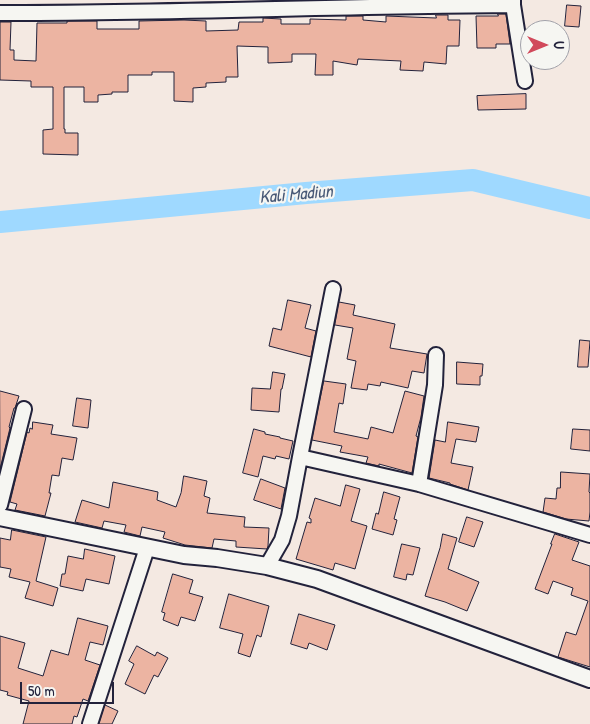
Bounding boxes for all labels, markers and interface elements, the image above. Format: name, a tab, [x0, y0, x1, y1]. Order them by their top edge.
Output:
north arrow	[520, 20, 570, 70]
text: U	[550, 41, 569, 49]
water label: Kali Madiun	[258, 181, 334, 209]
scale bar	[22, 672, 116, 704]
text: 50 m	[28, 680, 55, 701]

